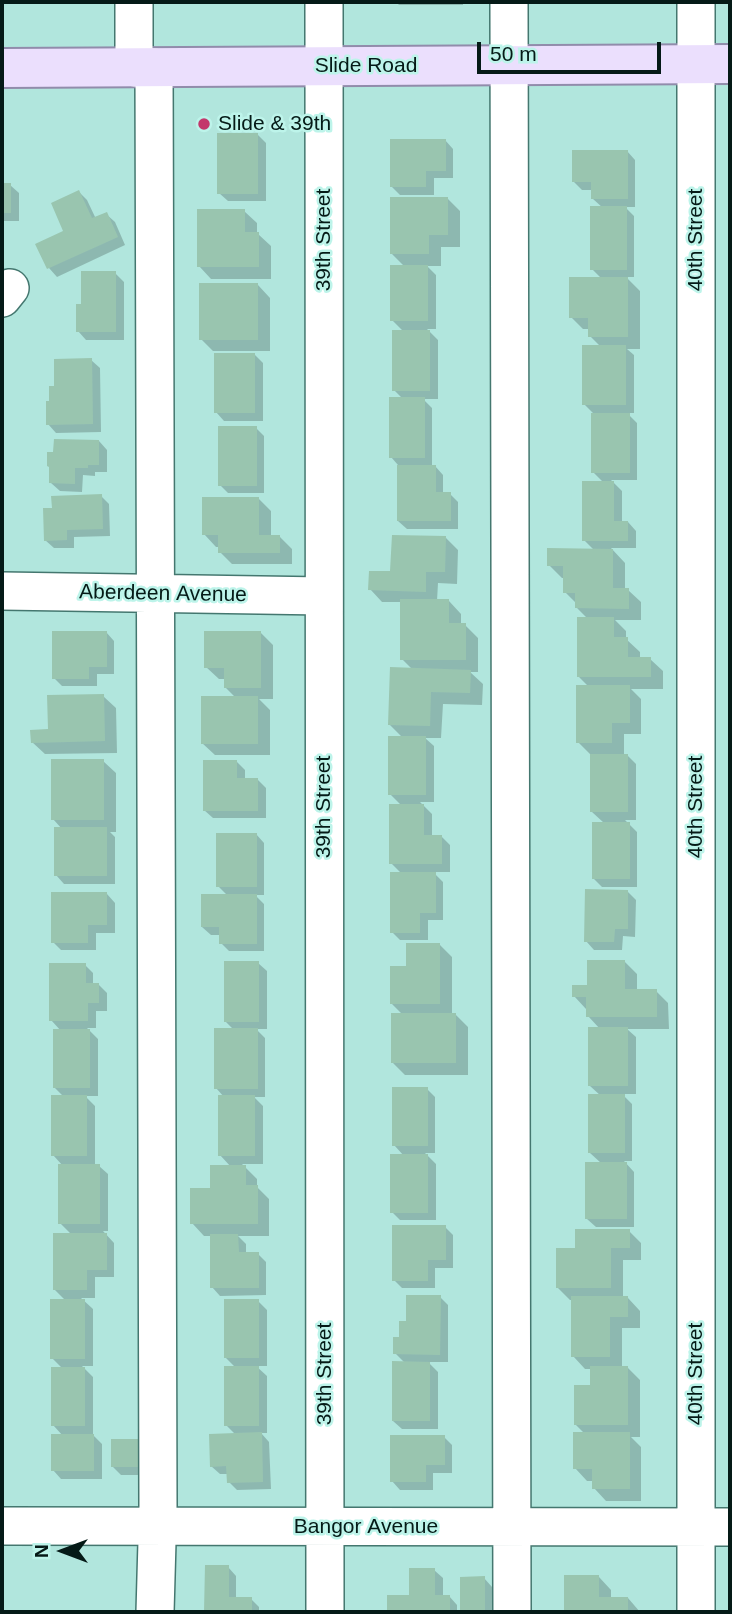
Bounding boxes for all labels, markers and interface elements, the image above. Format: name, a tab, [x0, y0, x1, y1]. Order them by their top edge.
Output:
scale bar	[480, 28, 664, 72]
text: 50 m	[490, 42, 537, 65]
street label: Slide Road	[315, 53, 417, 79]
place label: Slide & 39th	[218, 111, 331, 137]
marker: Slide & 39th	[196, 116, 212, 132]
street label: 39th Street	[311, 189, 337, 291]
street label: 40th Street	[683, 189, 709, 291]
street label: Aberdeen Avenue	[79, 580, 247, 608]
street label: 39th Street	[311, 756, 337, 858]
street label: 40th Street	[683, 756, 709, 858]
street label: 39th Street	[312, 1323, 338, 1425]
street label: 40th Street	[683, 1323, 709, 1425]
street label: Bangor Avenue	[294, 1514, 438, 1540]
north arrow	[28, 1516, 98, 1586]
text: N	[31, 1544, 52, 1558]

